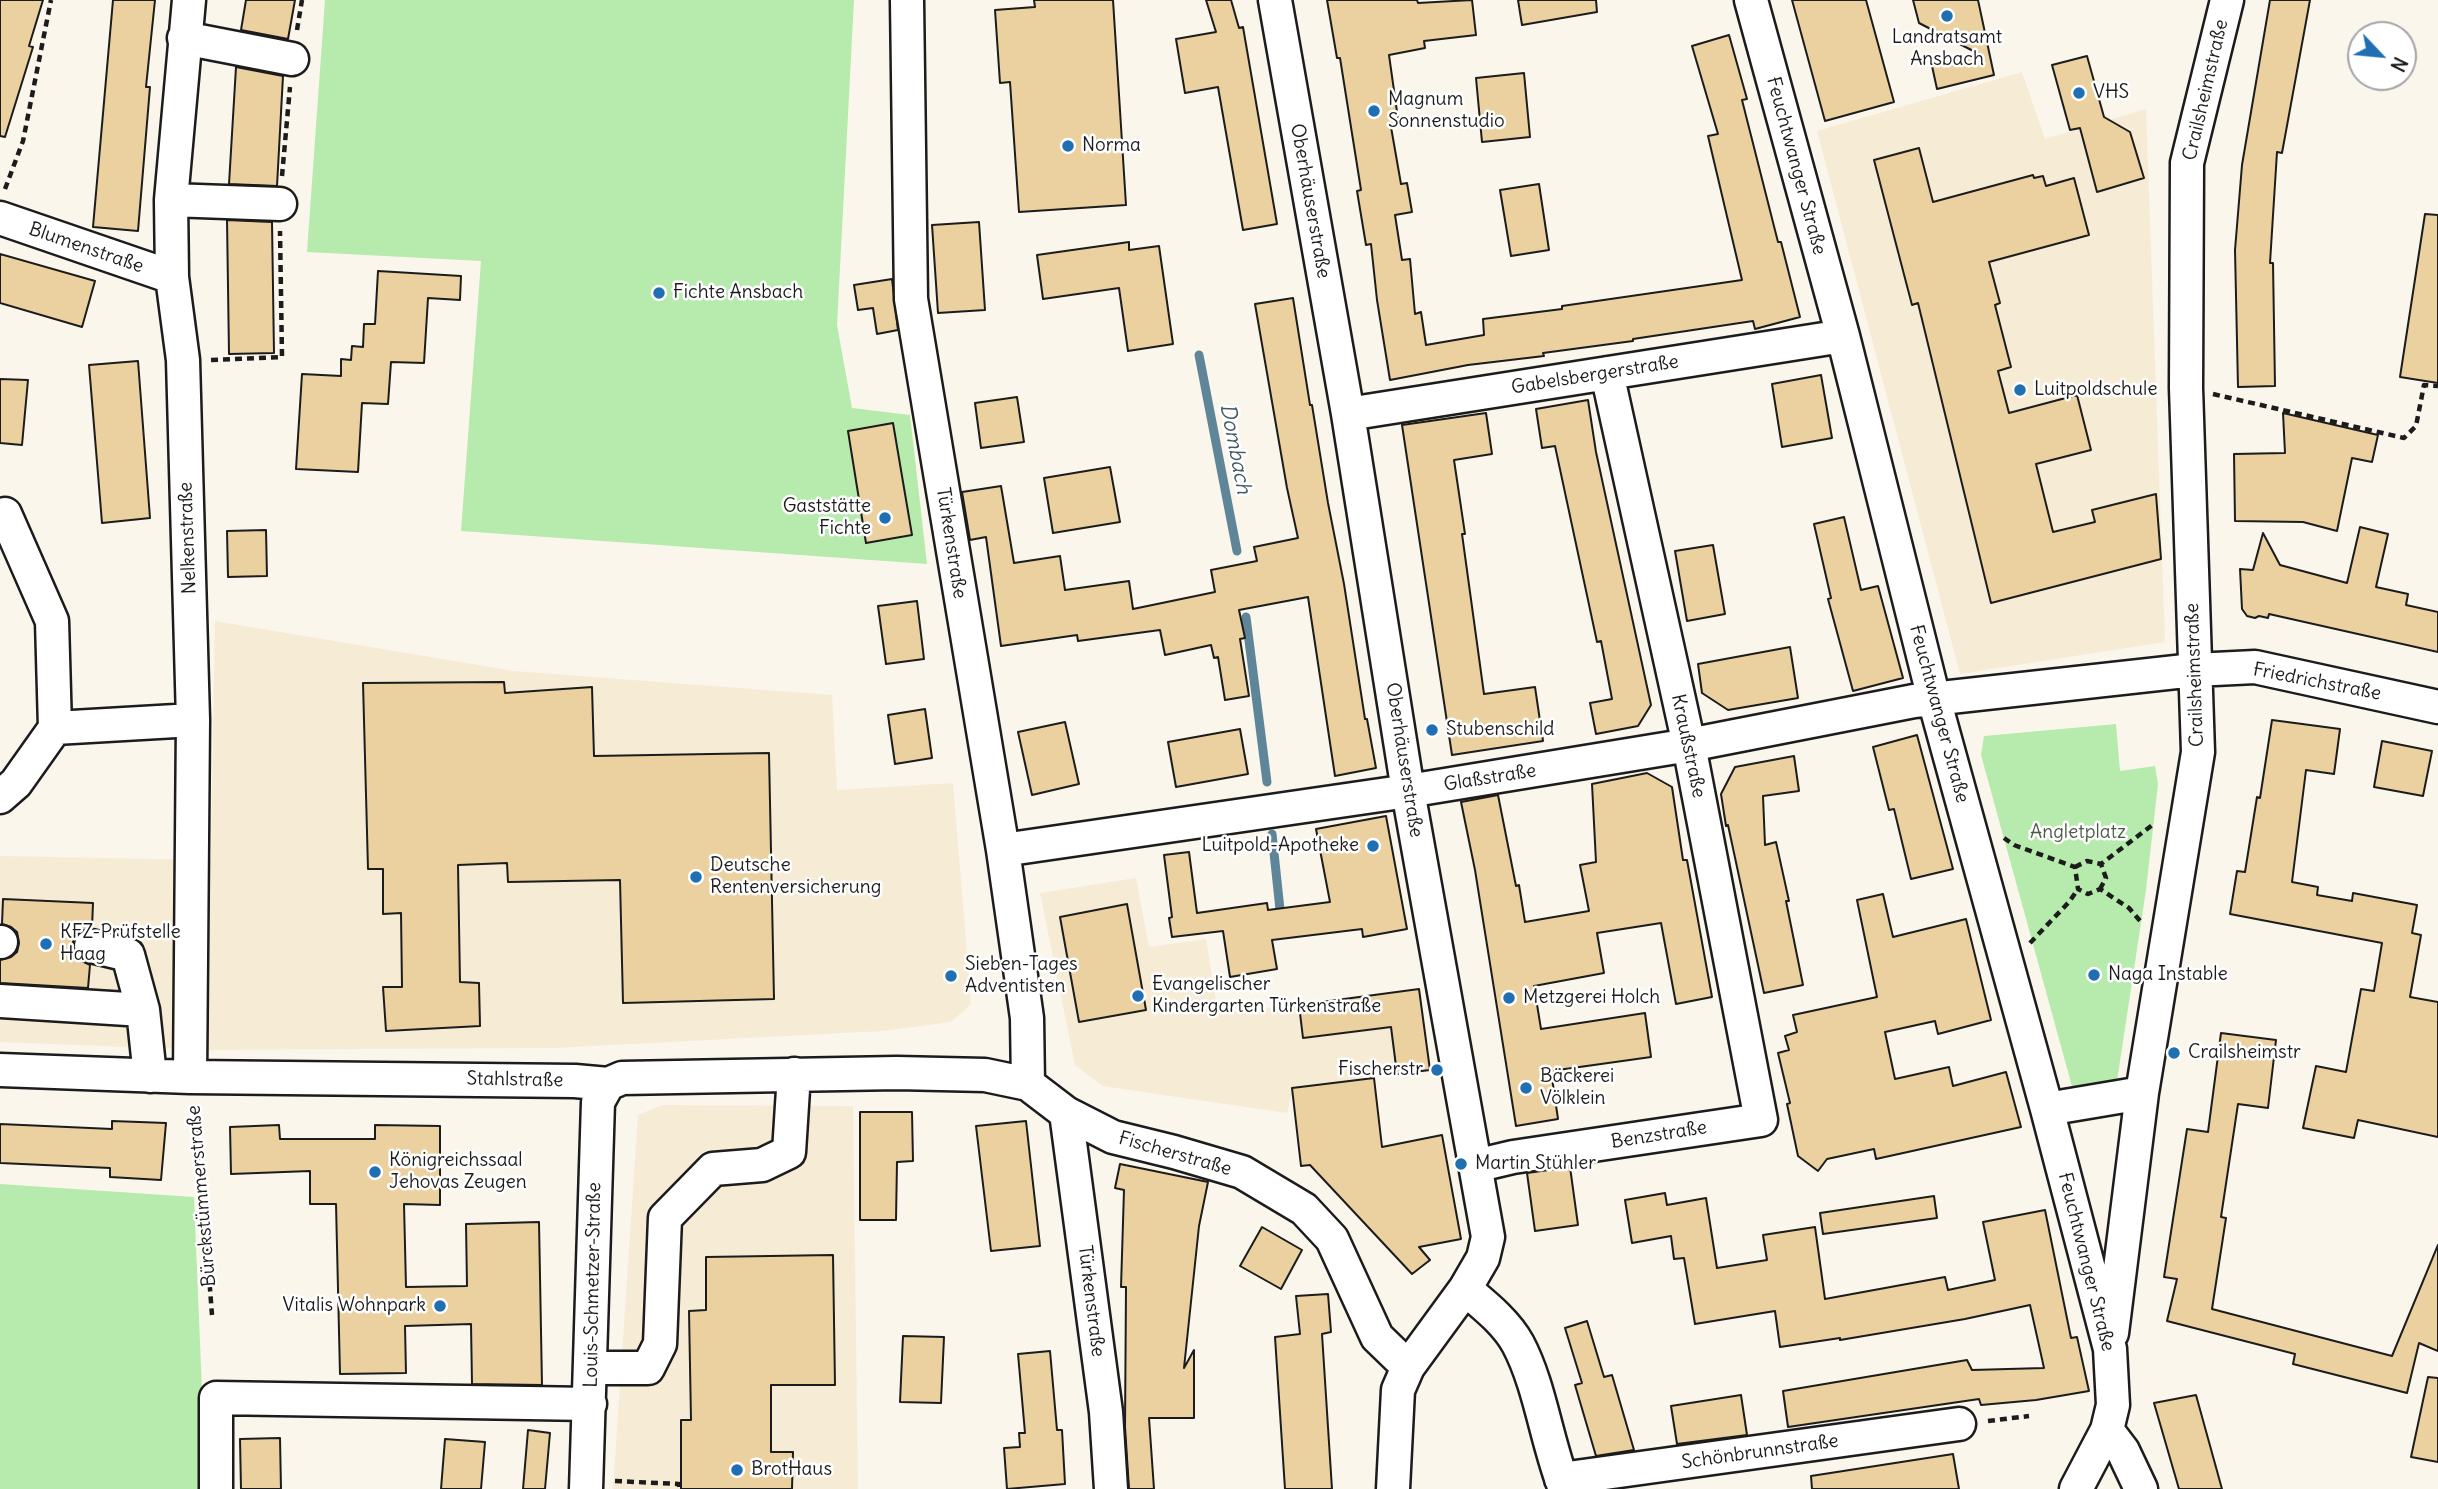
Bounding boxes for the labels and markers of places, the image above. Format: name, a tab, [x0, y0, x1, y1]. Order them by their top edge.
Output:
marker: Landratsamt Ansbach	[1939, 8, 1955, 24]
place label: Landratsamt Ansbach	[1892, 27, 2002, 71]
place label: VHS	[2093, 82, 2129, 104]
marker: VHS	[2071, 85, 2087, 101]
place label: Magnum Sonnenstudio	[1388, 89, 1505, 133]
marker: Magnum Sonnenstudio	[1366, 103, 1382, 119]
place label: Norma	[1082, 135, 1141, 157]
marker: Norma	[1060, 138, 1076, 154]
place label: Fichte Ansbach	[673, 282, 803, 304]
marker: Fichte Ansbach	[651, 285, 667, 301]
place label: Luitpoldschule	[2034, 379, 2158, 401]
marker: Luitpoldschule	[2012, 382, 2028, 398]
place label: Gaststätte Fichte	[783, 496, 871, 540]
marker: Gaststätte Fichte	[877, 510, 893, 526]
place label: Stubenschild	[1446, 719, 1554, 741]
marker: Stubenschild	[1424, 722, 1440, 738]
place label: Luitpold-Apotheke	[1201, 835, 1359, 857]
marker: Luitpold-Apotheke	[1365, 838, 1381, 854]
place label: Deutsche Rentenversicherung	[710, 855, 881, 899]
marker: Deutsche Rentenversicherung	[688, 869, 704, 885]
place label: KFZ-Prüfstelle Haag	[60, 922, 181, 966]
marker: KFZ-Prüfstelle Haag	[38, 936, 54, 952]
place label: Sieben-Tages Adventisten	[965, 954, 1078, 998]
place label: Naga Instable	[2108, 964, 2228, 986]
marker: Naga Instable	[2086, 967, 2102, 983]
marker: Sieben-Tages Adventisten	[943, 968, 959, 984]
place label: Evangelischer Kindergarten Türkenstraße	[1152, 974, 1381, 1018]
place label: Metzgerei Holch	[1523, 987, 1660, 1009]
marker: Evangelischer Kindergarten Türkenstraße	[1130, 988, 1146, 1004]
marker: Metzgerei Holch	[1501, 990, 1517, 1006]
place label: Crailsheimstr	[2188, 1042, 2301, 1064]
marker: Crailsheimstr	[2166, 1045, 2182, 1061]
place label: Fischerstr	[1338, 1059, 1423, 1081]
marker: Fischerstr	[1429, 1062, 1445, 1078]
place label: Bäckerei Völklein	[1540, 1066, 1614, 1110]
marker: Bäckerei Völklein	[1518, 1080, 1534, 1096]
place label: Königreichssaal Jehovas Zeugen	[389, 1150, 527, 1194]
place label: Martin Stühler	[1475, 1153, 1596, 1175]
marker: Martin Stühler	[1453, 1156, 1469, 1172]
marker: Königreichssaal Jehovas Zeugen	[367, 1164, 383, 1180]
place label: Vitalis Wohnpark	[283, 1295, 426, 1317]
marker: Vitalis Wohnpark	[432, 1298, 448, 1314]
place label: BrotHaus	[751, 1459, 832, 1481]
marker: BrotHaus	[729, 1462, 745, 1478]

